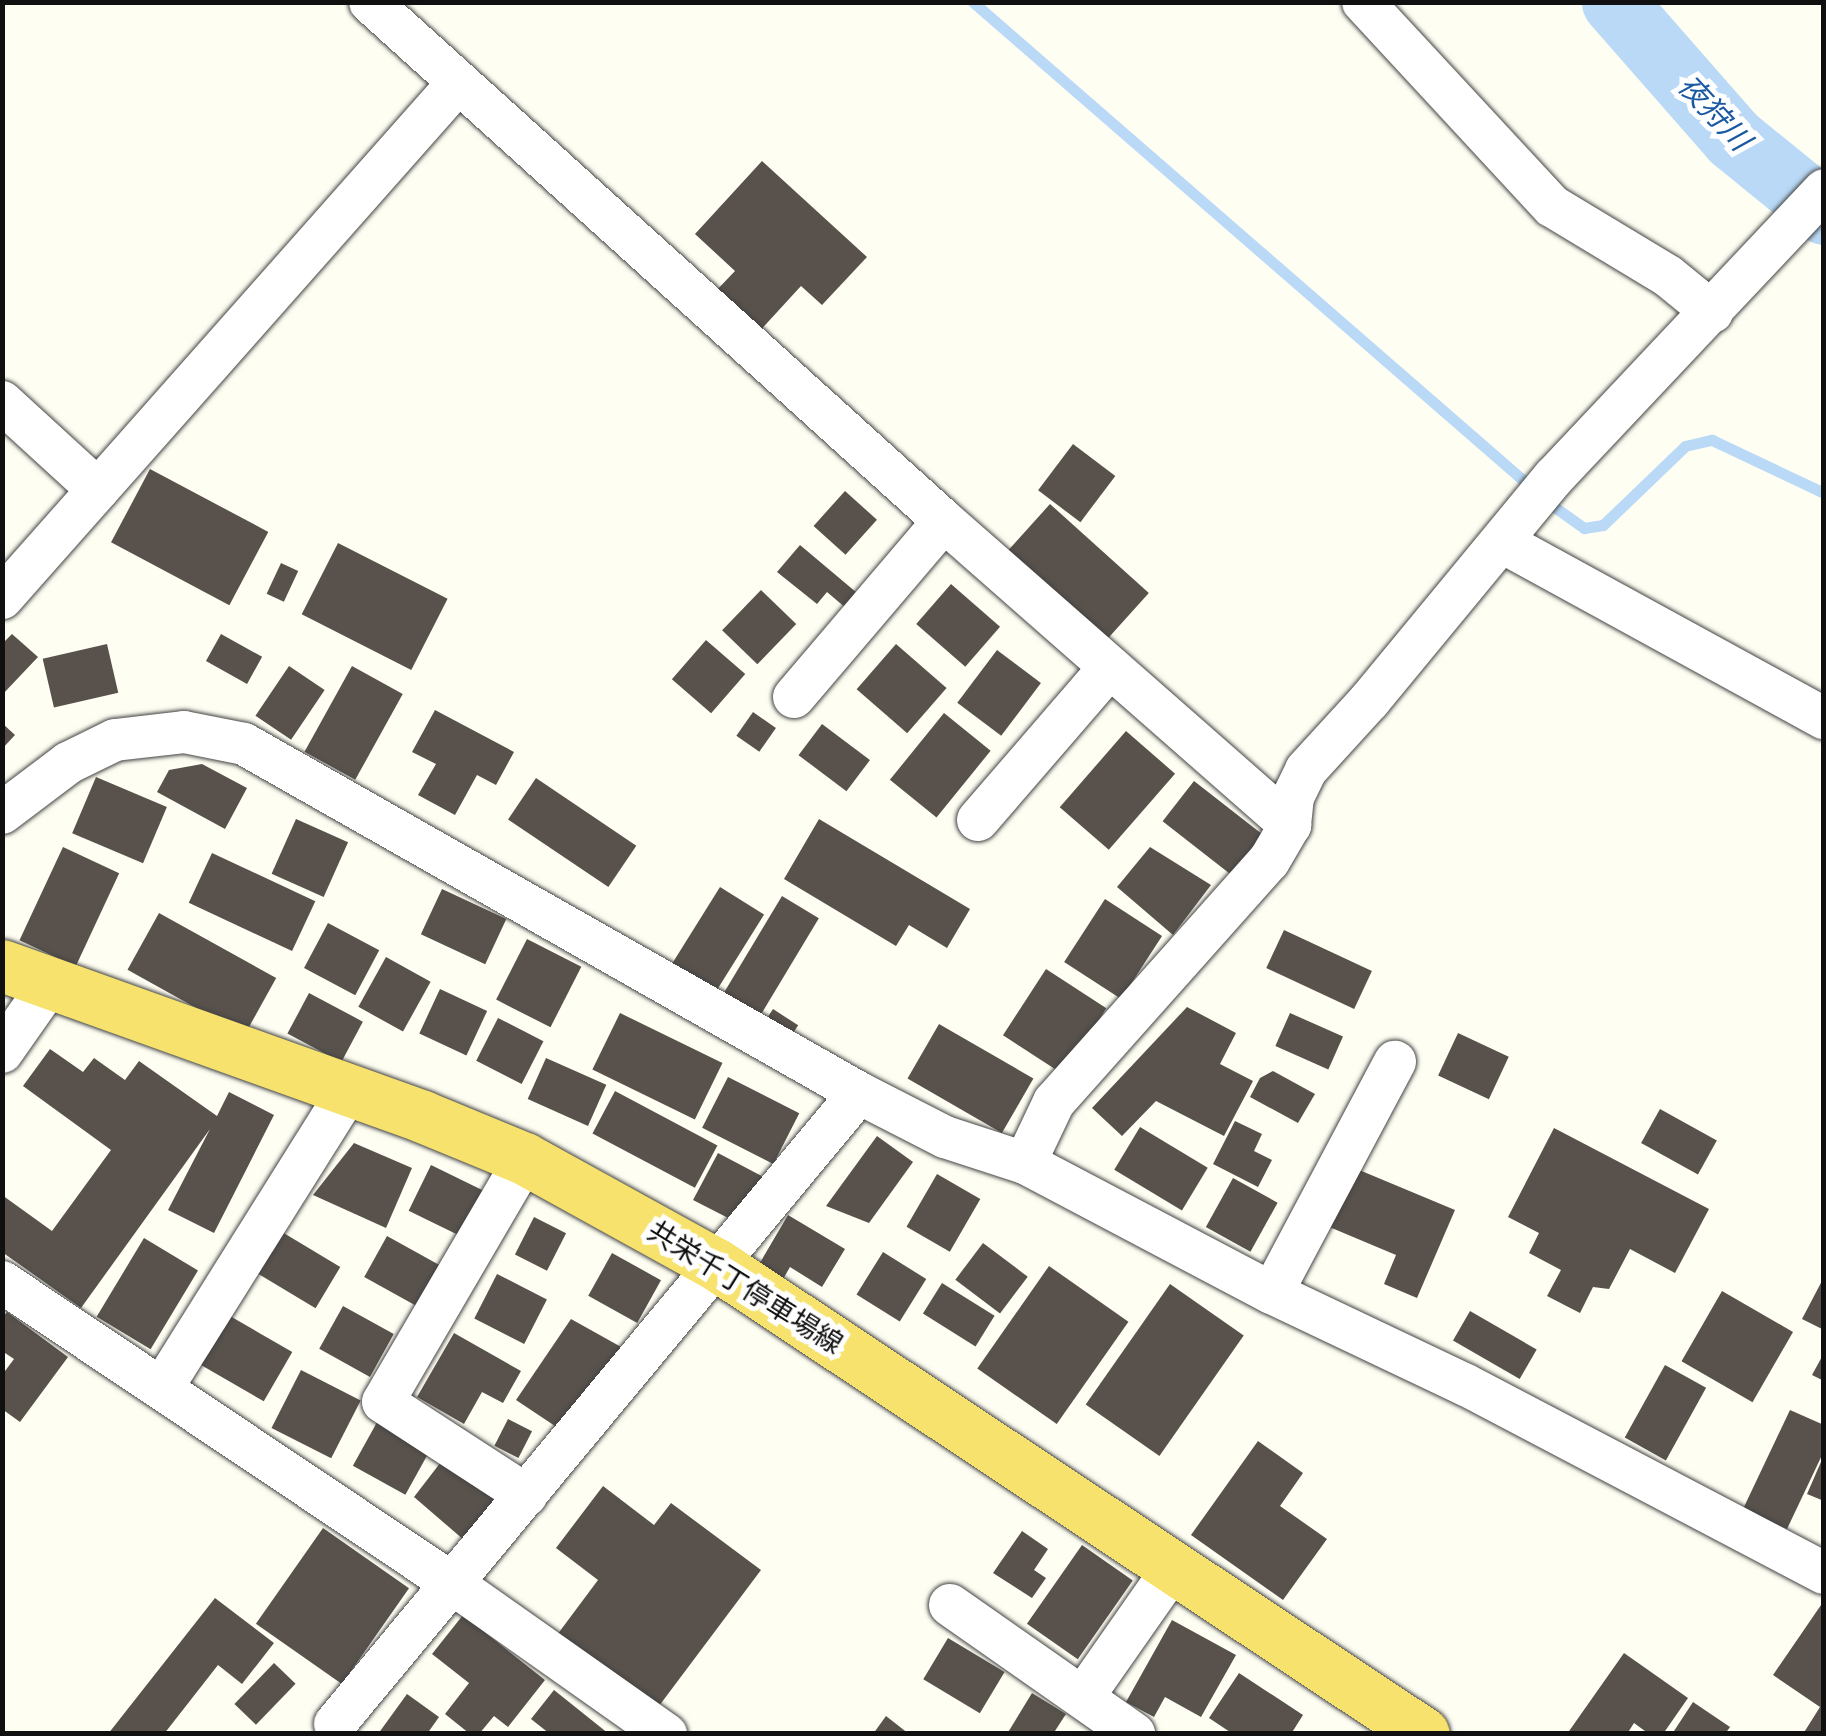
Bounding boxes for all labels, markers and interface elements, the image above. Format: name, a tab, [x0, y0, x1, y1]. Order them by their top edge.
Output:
water label: 夜狩川	[1670, 68, 1758, 158]
street label: 共栄千丁停車場線	[641, 1214, 849, 1362]

